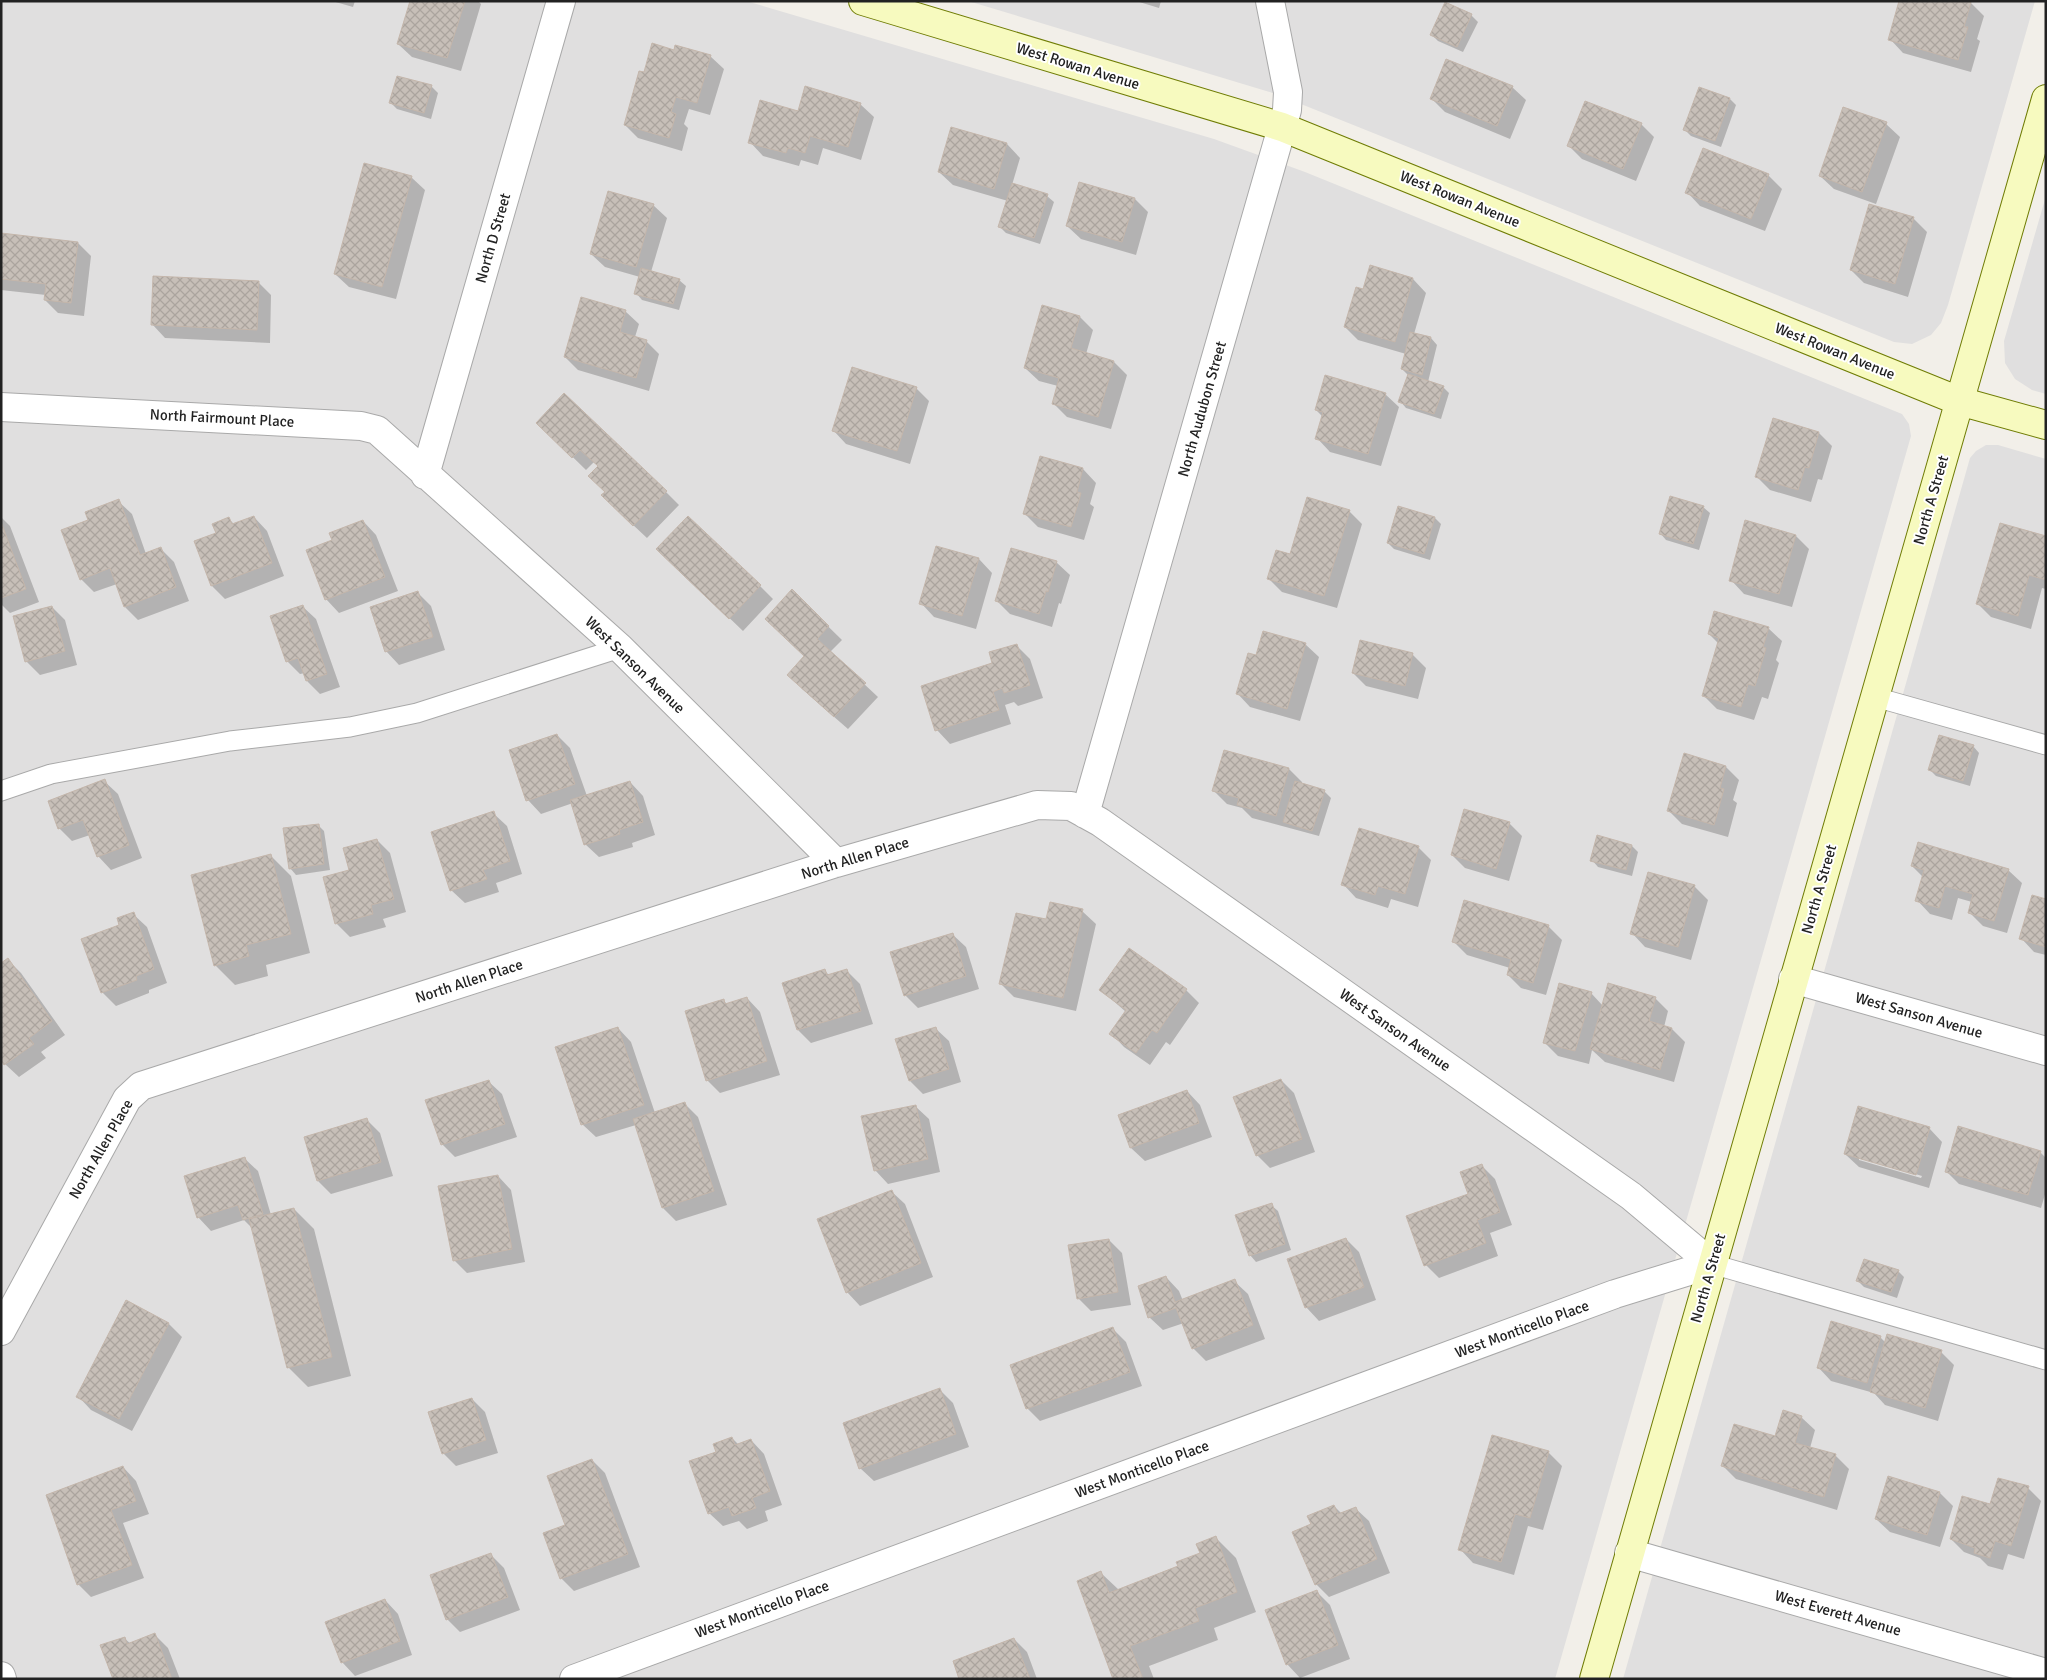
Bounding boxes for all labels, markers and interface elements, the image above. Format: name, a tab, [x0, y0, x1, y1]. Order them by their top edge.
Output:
street label: West Rowan Avenue	[1014, 39, 1142, 93]
street label: West Rowan Avenue	[1397, 167, 1523, 231]
street label: North D Street	[472, 191, 514, 285]
street label: West Rowan Avenue	[1772, 319, 1898, 383]
street label: North Audubon Street	[1174, 339, 1230, 479]
street label: North Fairmount Place	[149, 405, 295, 431]
street label: North A Street	[1910, 453, 1952, 547]
street label: West Sanson Avenue	[581, 613, 689, 717]
street label: North Allen Place	[799, 833, 911, 883]
street label: North A Street	[1798, 842, 1840, 936]
street label: North Allen Place	[413, 955, 525, 1007]
street label: West Sanson Avenue	[1336, 985, 1454, 1075]
street label: West Sanson Avenue	[1853, 988, 1985, 1042]
street label: North Allen Place	[65, 1096, 137, 1202]
street label: North A Street	[1687, 1231, 1729, 1325]
street label: West Monticello Place	[1452, 1296, 1592, 1362]
street label: West Monticello Place	[1072, 1436, 1212, 1502]
street label: West Monticello Place	[692, 1576, 832, 1642]
street label: West Everett Avenue	[1773, 1586, 1903, 1640]

